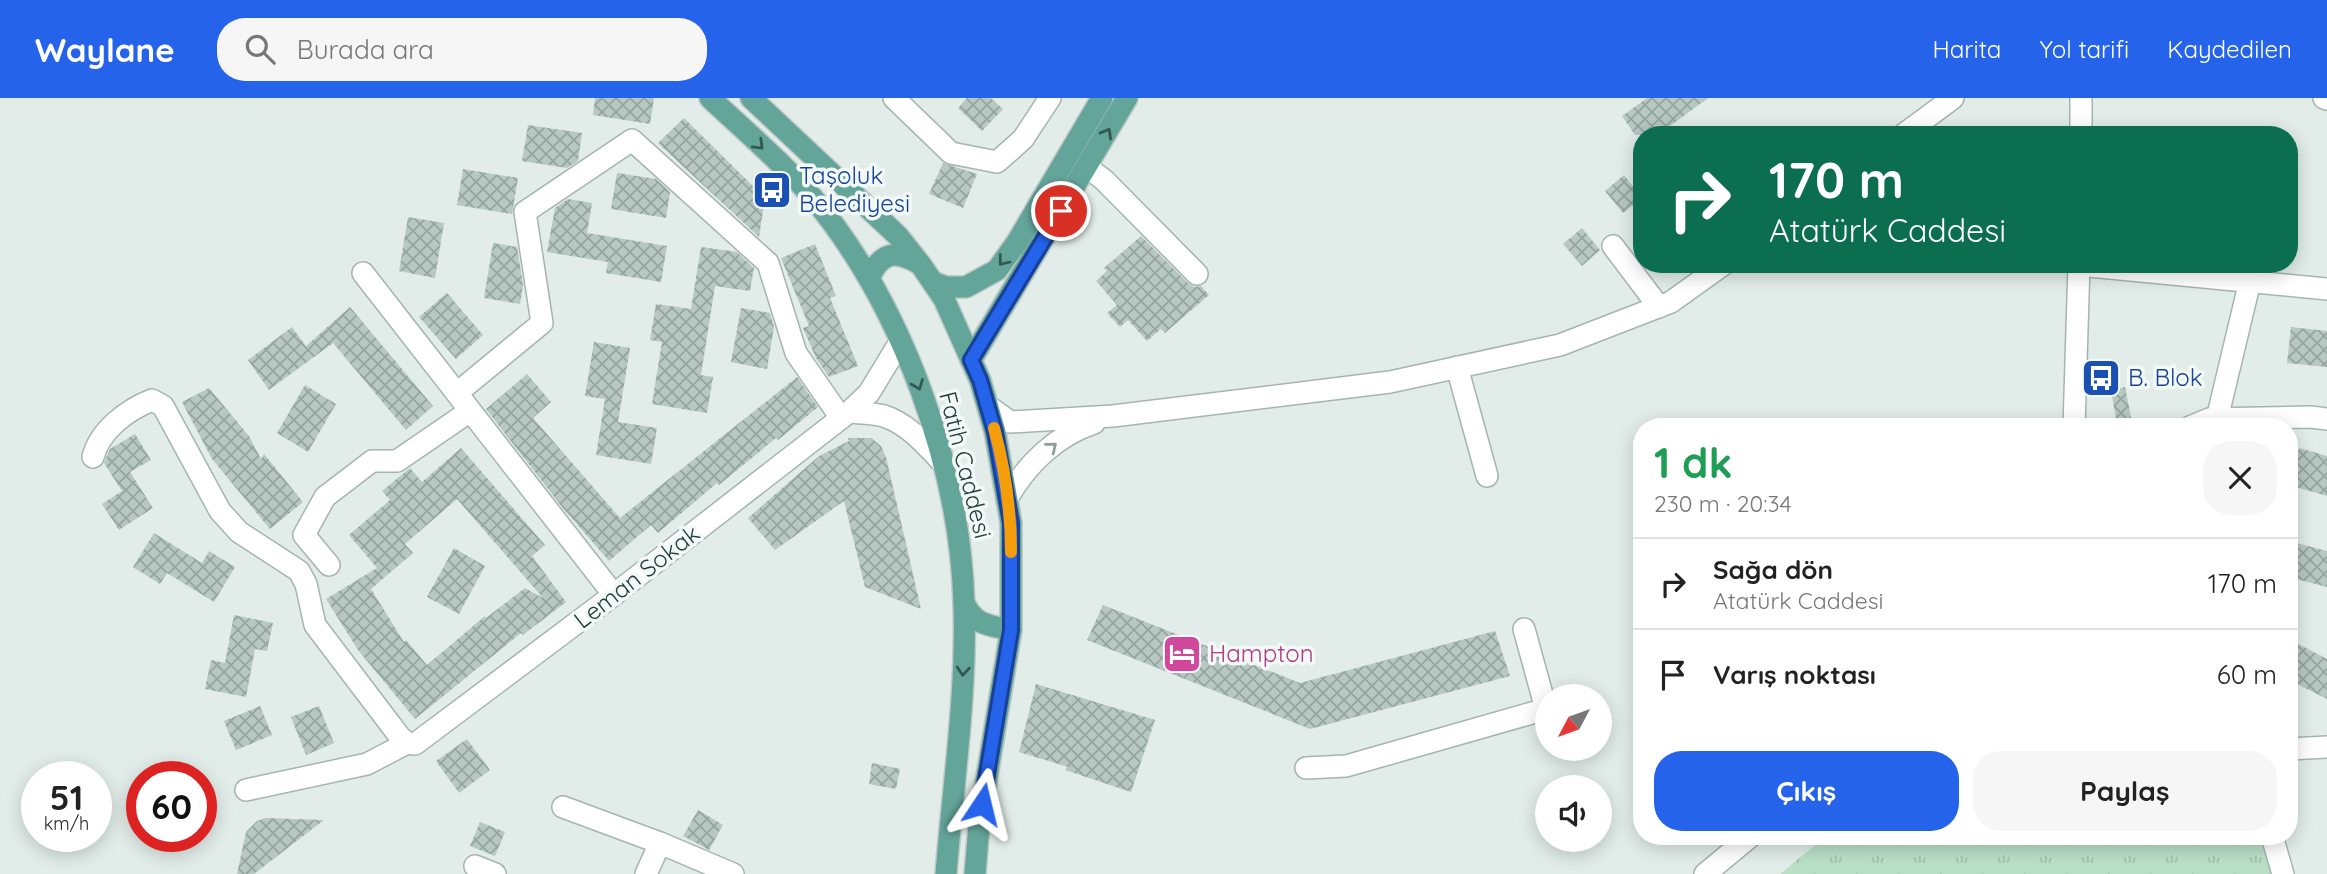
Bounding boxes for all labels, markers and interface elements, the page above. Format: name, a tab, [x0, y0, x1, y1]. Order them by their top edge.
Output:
search box	[217, 18, 707, 81]
text: Waylane	[35, 29, 175, 70]
icon: search	[241, 30, 279, 68]
text: Burada ara	[297, 33, 434, 66]
text: Harita	[1933, 34, 2001, 64]
text: Yol tarifi	[2039, 34, 2129, 64]
text: Kaydedilen	[2167, 34, 2292, 64]
one-way arrow	[1099, 128, 1112, 141]
one-way arrow	[751, 137, 764, 150]
text: 170 m	[1769, 149, 1904, 210]
icon: right	[1654, 154, 1745, 245]
place label: Taşoluk Belediyesi	[799, 160, 910, 218]
bus stop icon: Taşoluk Belediyesi	[751, 169, 793, 211]
pin	[1031, 181, 1091, 241]
icon: arrive	[1042, 192, 1080, 230]
text: Atatürk Caddesi	[1769, 210, 2006, 250]
one-way arrow	[999, 253, 1012, 266]
bus stop icon: B. Blok	[2080, 357, 2122, 399]
place label: B. Blok	[2128, 362, 2203, 392]
one-way arrow	[910, 378, 924, 390]
street label: Fatih Caddesi	[933, 388, 999, 541]
text: 1 dk	[1654, 436, 1732, 489]
button: close	[2203, 441, 2277, 515]
one-way arrow	[1045, 442, 1057, 455]
text: 230 m · 20:34	[1654, 489, 1792, 518]
street label: Leman Sokak	[568, 518, 705, 635]
text: Sağa dön	[1713, 553, 1833, 586]
icon: right	[1654, 565, 1692, 603]
text: 170 m	[2208, 567, 2277, 600]
text: Atatürk Caddesi	[1713, 586, 1883, 615]
hotel icon: Hampton	[1161, 633, 1203, 675]
place label: Hampton	[1209, 638, 1314, 668]
icon: arrive	[1654, 656, 1692, 694]
text: Varış noktası	[1713, 658, 1876, 691]
text: 60 m	[2217, 658, 2277, 691]
one-way arrow	[956, 666, 971, 677]
north arrow	[1535, 684, 1612, 761]
map controls	[1535, 684, 1612, 852]
button: Çıkış	[1654, 751, 1959, 831]
button: Paylaş	[1973, 751, 2277, 831]
speed limit sign: 60	[126, 761, 217, 852]
position arrow	[945, 767, 1019, 841]
text: 51	[50, 775, 83, 819]
button: sound	[1535, 775, 1612, 852]
text: km/h	[44, 812, 89, 835]

